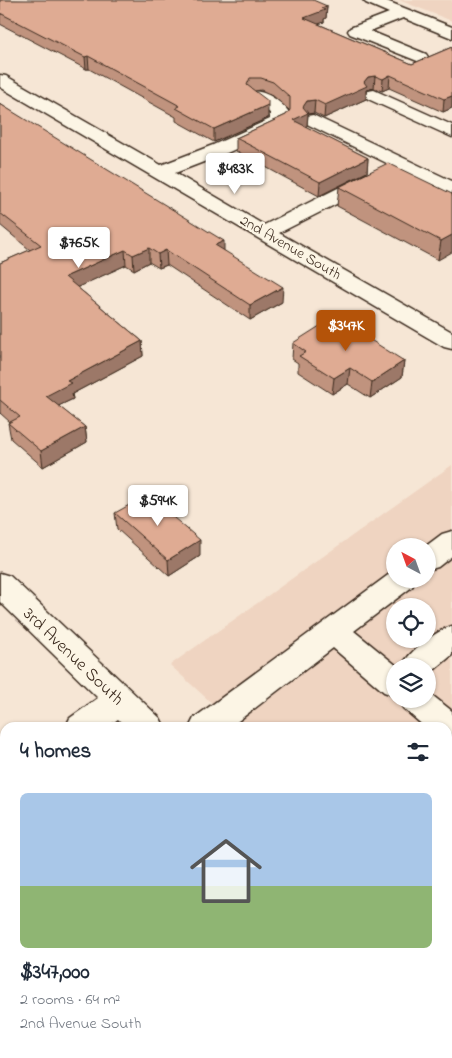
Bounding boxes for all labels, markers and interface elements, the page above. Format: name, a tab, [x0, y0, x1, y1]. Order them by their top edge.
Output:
pin: $483K	[200, 152, 270, 195]
text: $483K	[217, 157, 253, 181]
street label: 2nd Avenue South	[236, 210, 345, 286]
pin: $765K	[44, 226, 114, 269]
text: $765K	[59, 231, 99, 255]
pin: $347K	[311, 310, 381, 352]
text: $347K	[327, 314, 365, 338]
pin: $594K	[123, 484, 193, 527]
text: $594K	[139, 489, 177, 513]
north arrow	[386, 538, 436, 588]
map controls	[386, 538, 436, 708]
button: locate	[386, 598, 436, 648]
street label: 3rd Avenue South	[16, 602, 129, 713]
button: layers	[386, 658, 436, 708]
text: 4 homes	[20, 737, 91, 767]
icon: filters	[404, 738, 432, 766]
icon: home	[181, 826, 271, 916]
text: $347,000	[20, 958, 90, 988]
text: 2 rooms · 64 m²	[20, 988, 120, 1012]
text: 2nd Avenue South	[20, 1012, 141, 1036]

